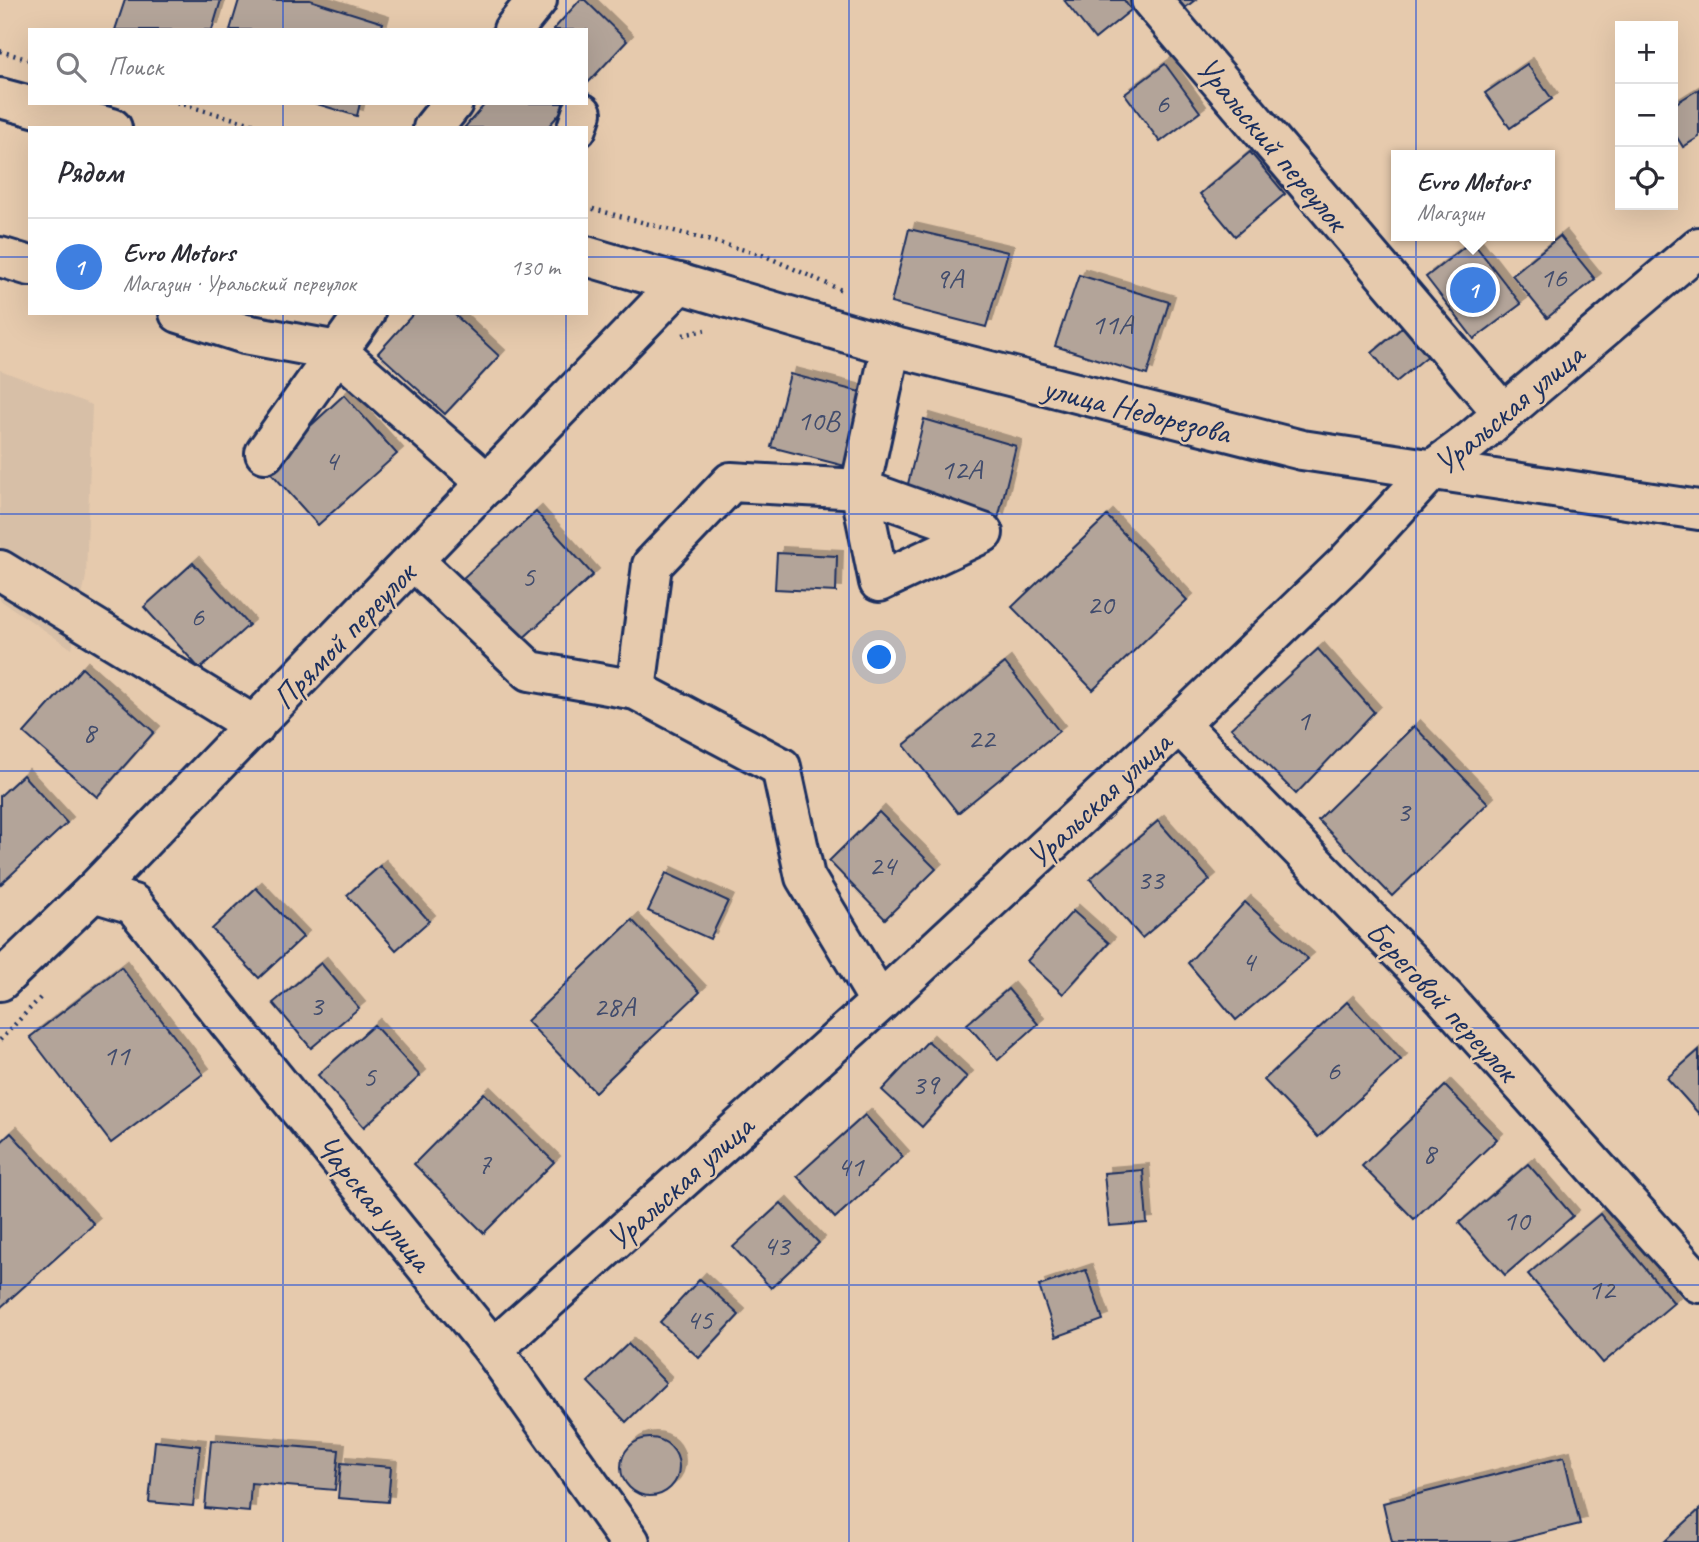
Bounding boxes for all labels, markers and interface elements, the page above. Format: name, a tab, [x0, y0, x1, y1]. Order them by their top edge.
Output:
map controls	[1615, 21, 1678, 210]
button: +	[1615, 21, 1678, 84]
search box	[28, 28, 588, 105]
icon: search	[52, 48, 90, 86]
street label: Уральский переулок	[1187, 48, 1359, 242]
text: Поиск	[108, 50, 163, 83]
house number: 6	[1155, 84, 1170, 122]
button: −	[1615, 84, 1678, 147]
button: locate	[1615, 147, 1678, 210]
popup	[1391, 150, 1555, 241]
text: Рядом	[56, 153, 123, 191]
text: Evro Motors	[1417, 165, 1529, 198]
text: Магазин	[1417, 198, 1484, 227]
text: Evro Motors	[123, 236, 235, 269]
text: 1	[74, 253, 84, 282]
text: 130 m	[511, 253, 560, 282]
house number: 16	[1540, 258, 1568, 296]
house number: 9А	[935, 259, 965, 297]
pin: 1	[1450, 264, 1496, 316]
text: Магазин · Уральский переулок	[123, 269, 356, 298]
house number: 11А	[1091, 305, 1135, 343]
street label: Уральская улица	[1425, 332, 1594, 484]
street label: улица Недорезова	[1037, 366, 1236, 454]
house number: 10В	[797, 401, 842, 439]
house number: 4	[324, 441, 340, 479]
house number: 12А	[940, 450, 984, 488]
street label: Прямой переулок	[263, 551, 426, 718]
house number: 5	[521, 557, 536, 595]
house number: 20	[1087, 585, 1116, 623]
house number: 6	[190, 597, 205, 635]
your location	[862, 640, 896, 674]
house number: 1	[1296, 701, 1311, 739]
house number: 8	[82, 713, 98, 751]
house number: 22	[968, 719, 997, 757]
street label: Уральская улица	[1017, 720, 1182, 878]
house number: 3	[1396, 792, 1412, 830]
house number: 24	[869, 846, 898, 884]
house number: 33	[1137, 860, 1166, 898]
street label: Береговой переулок	[1357, 911, 1530, 1092]
house number: 4	[1241, 942, 1257, 980]
house number: 3	[309, 986, 325, 1024]
house number: 28А	[593, 987, 637, 1025]
house number: 11	[103, 1036, 131, 1074]
house number: 6	[1326, 1051, 1341, 1089]
house number: 5	[362, 1057, 377, 1095]
house number: 39	[912, 1065, 941, 1103]
street label: Уральская улица	[597, 1104, 764, 1260]
street label: Чарская улица	[306, 1126, 444, 1281]
house number: 8	[1422, 1134, 1438, 1172]
house number: 7	[477, 1144, 492, 1182]
house number: 41	[837, 1147, 865, 1185]
house number: 10	[1503, 1201, 1532, 1239]
house number: 43	[763, 1226, 792, 1264]
house number: 12	[1588, 1270, 1617, 1308]
house number: 45	[686, 1300, 714, 1338]

